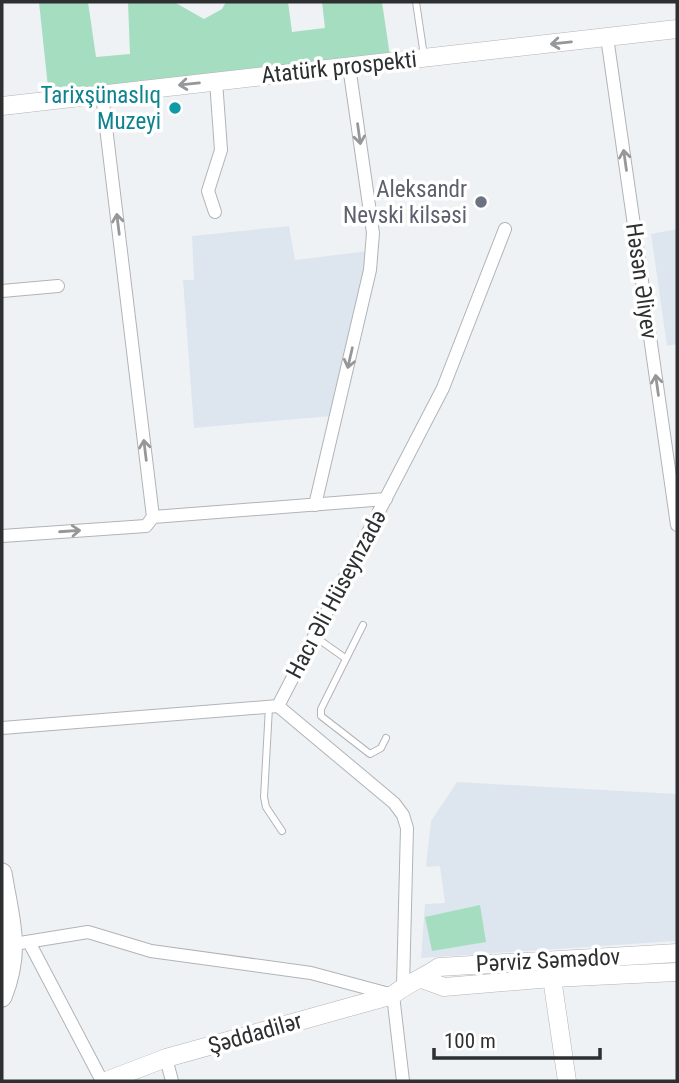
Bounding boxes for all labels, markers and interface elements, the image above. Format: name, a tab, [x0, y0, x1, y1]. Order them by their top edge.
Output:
one-way arrow	[550, 36, 573, 49]
street label: Atatürk prospekti	[260, 46, 418, 89]
one-way arrow	[178, 78, 200, 91]
place label: Tarixşünaslıq Muzeyi	[40, 82, 161, 135]
marker: Tarixşünaslıq Muzeyi	[167, 100, 183, 116]
one-way arrow	[353, 122, 366, 145]
one-way arrow	[618, 149, 631, 171]
place label: Aleksandr Nevski kilsəsi	[343, 176, 467, 229]
marker: Aleksandr Nevski kilsəsi	[473, 194, 489, 210]
one-way arrow	[111, 213, 124, 236]
street label: Həsən Əliyev	[620, 221, 663, 341]
one-way arrow	[342, 346, 356, 369]
one-way arrow	[650, 374, 663, 397]
one-way arrow	[138, 439, 151, 461]
street label: Hacı Əli Hüseynzadə	[281, 505, 392, 683]
one-way arrow	[58, 524, 81, 537]
street label: Pərviz Səmədov	[475, 943, 621, 978]
street label: Şəddadilər	[205, 1007, 305, 1060]
scale bar	[434, 1016, 600, 1060]
text: 100 m	[444, 1029, 496, 1053]

